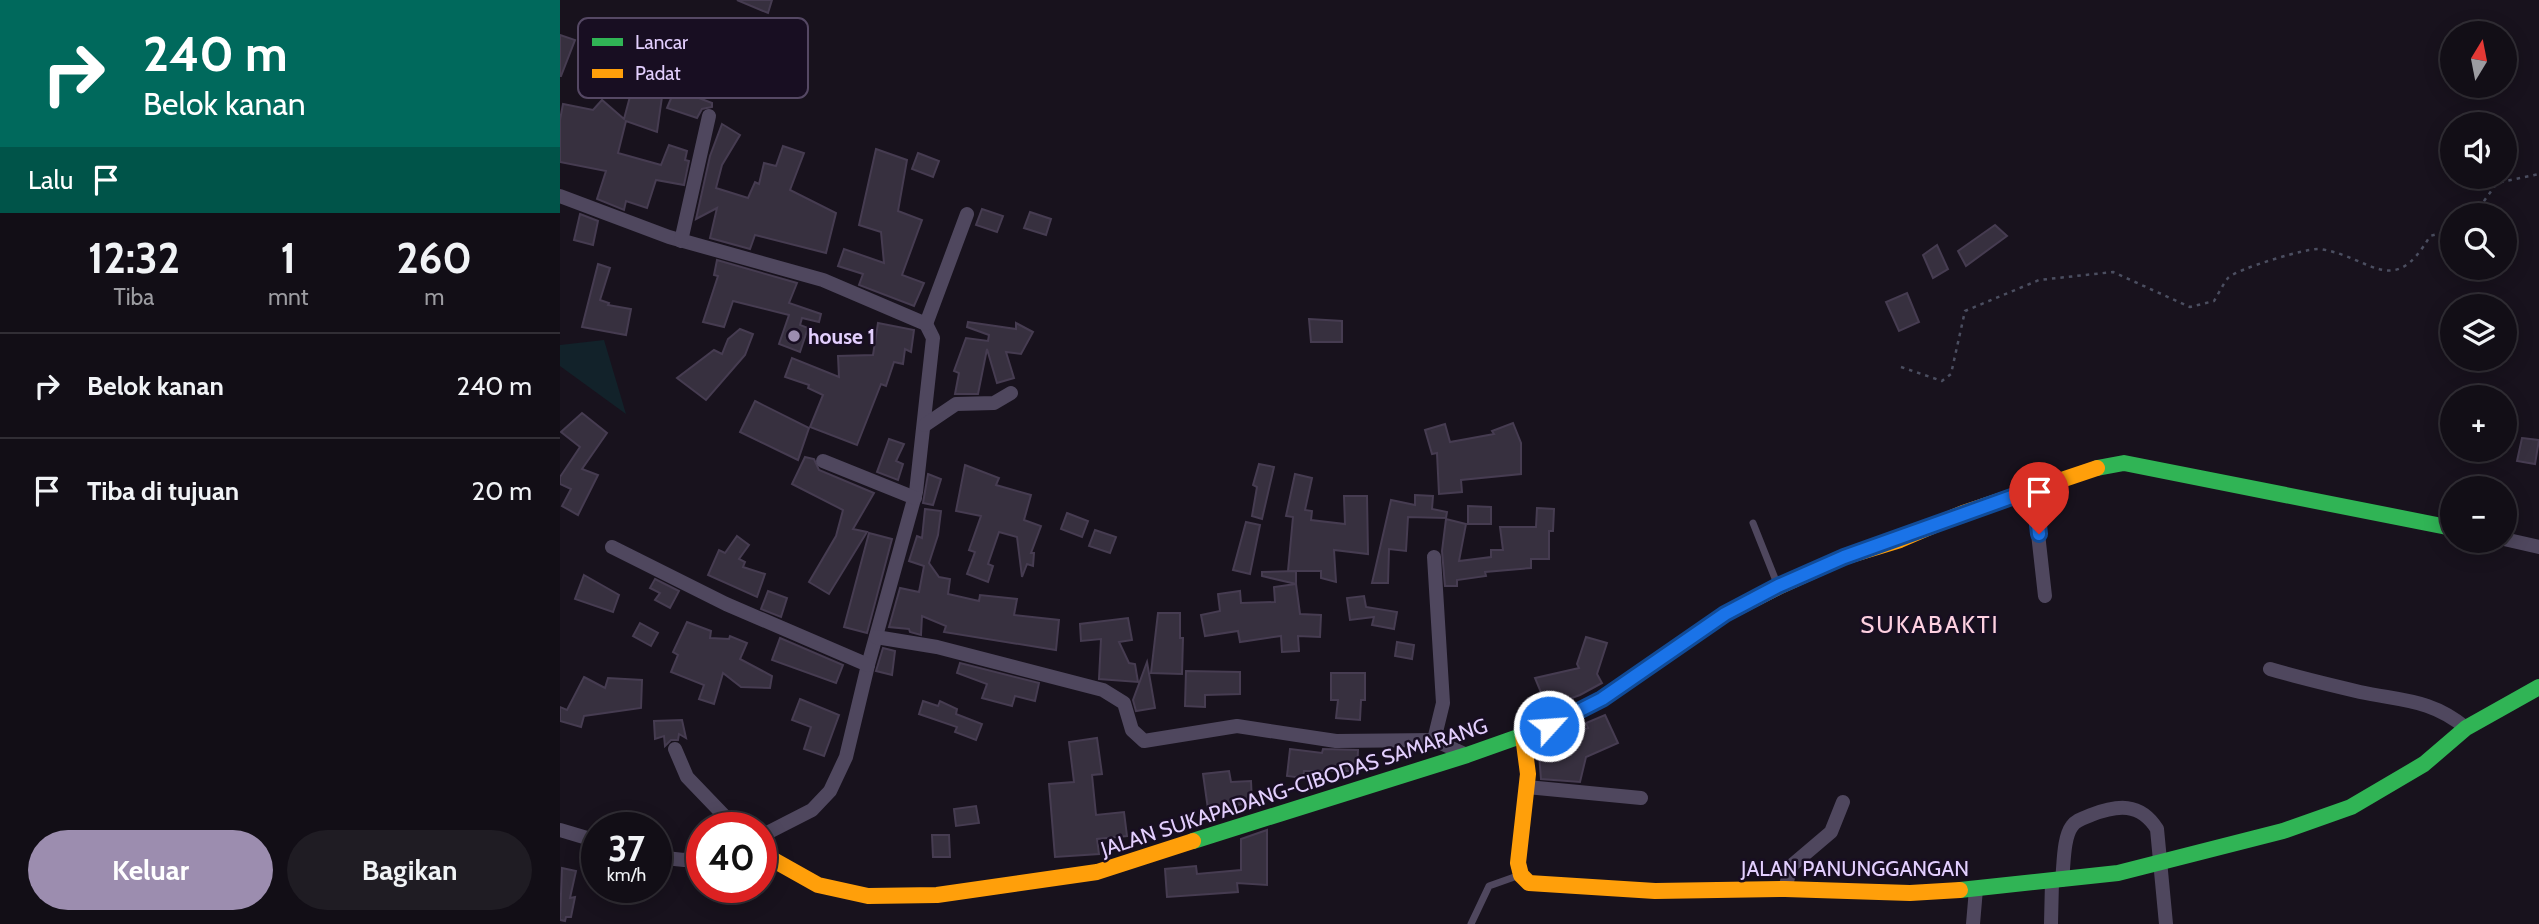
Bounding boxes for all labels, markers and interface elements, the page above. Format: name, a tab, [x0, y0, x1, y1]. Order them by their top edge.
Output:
legend	[578, 18, 808, 98]
north arrow	[2440, 21, 2516, 98]
map controls	[2440, 21, 2517, 553]
text: 240 m	[143, 24, 288, 83]
icon: right	[28, 28, 119, 119]
text: Lancar	[635, 31, 688, 54]
text: Padat	[635, 62, 681, 85]
text: Belok kanan	[143, 84, 306, 123]
button: sound	[2440, 112, 2517, 189]
icon: arrive	[87, 161, 125, 199]
text: Lalu	[28, 164, 73, 196]
button: search	[2440, 203, 2517, 280]
text: 12:32	[88, 232, 180, 284]
text: 1	[280, 232, 296, 284]
text: 260	[397, 232, 472, 284]
text: Tiba	[114, 283, 154, 311]
text: mnt	[268, 283, 309, 311]
text: m	[424, 283, 444, 311]
button: layers	[2440, 294, 2517, 371]
place label: house 1	[808, 324, 875, 349]
marker: house 1	[786, 328, 802, 344]
icon: right	[28, 367, 66, 405]
text: Belok kanan	[87, 370, 224, 402]
text: 240 m	[457, 370, 532, 402]
button: +	[2440, 385, 2517, 462]
pin	[2009, 462, 2069, 534]
icon: arrive	[28, 472, 66, 510]
icon: arrive	[2020, 473, 2058, 511]
text: Tiba di tujuan	[87, 475, 239, 507]
text: 20 m	[472, 475, 532, 507]
button: −	[2440, 476, 2517, 553]
district label: SUKABAKTI	[1860, 610, 2000, 639]
position arrow	[1512, 689, 1586, 763]
street label: JALAN SUKAPADANG-CIBODAS SAMARANG	[1097, 713, 1490, 862]
speed limit sign: 40	[686, 812, 777, 903]
text: 37	[608, 827, 645, 870]
button: Keluar	[28, 830, 273, 910]
button: Bagikan	[287, 830, 532, 910]
street label: JALAN PANUNGGANGAN	[1740, 856, 1969, 881]
text: km/h	[607, 864, 646, 886]

